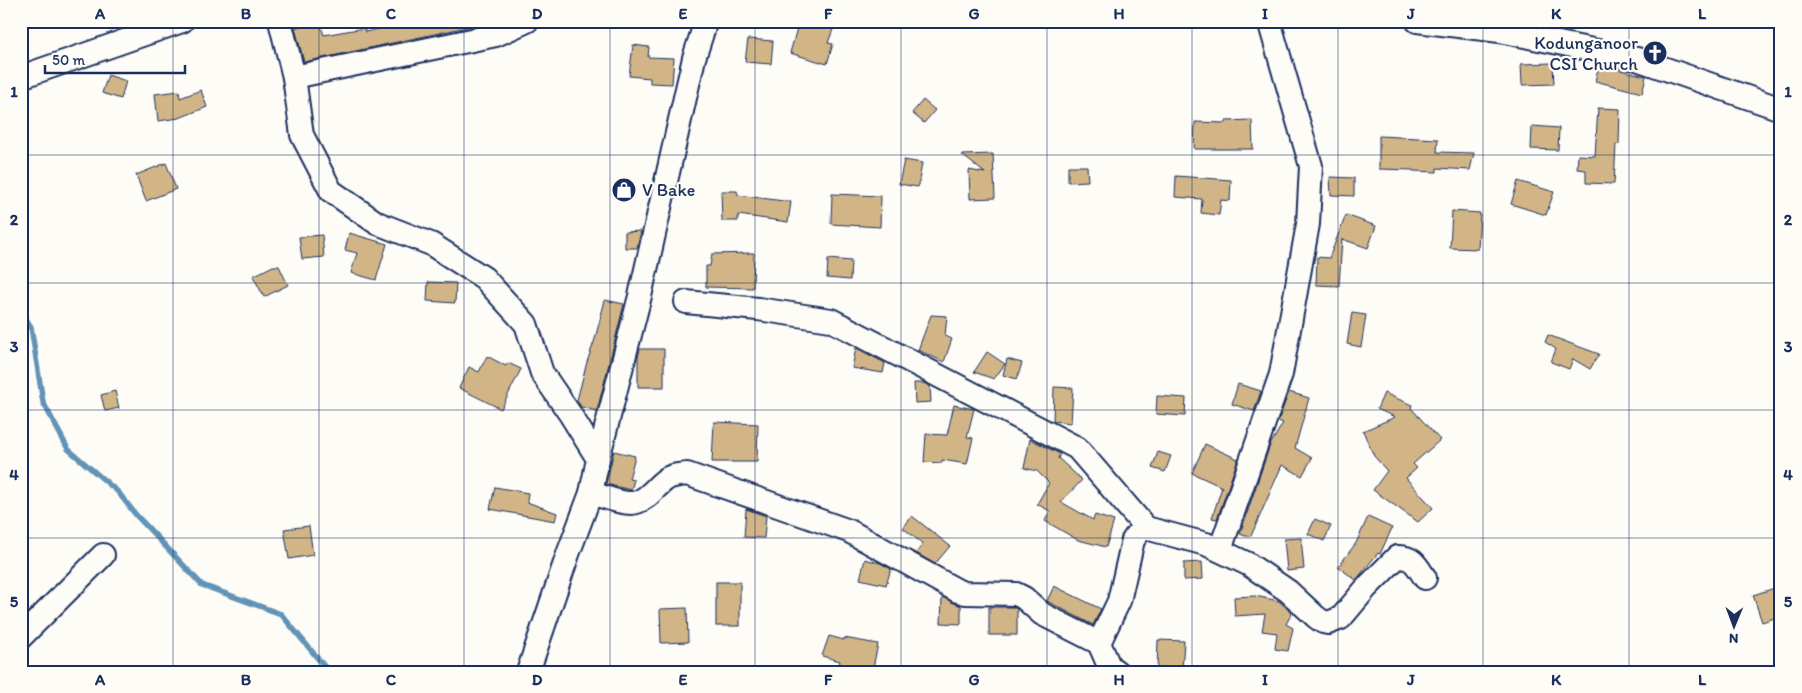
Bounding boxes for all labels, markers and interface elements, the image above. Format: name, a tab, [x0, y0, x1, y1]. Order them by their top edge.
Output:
text: A	[94, 4, 106, 23]
text: B	[241, 4, 252, 23]
text: C	[386, 4, 397, 23]
text: D	[532, 4, 543, 23]
text: E	[679, 4, 688, 23]
text: F	[824, 4, 833, 23]
text: G	[968, 4, 980, 23]
text: H	[1113, 4, 1125, 23]
text: I	[1262, 4, 1268, 23]
text: J	[1406, 4, 1415, 23]
text: K	[1551, 4, 1562, 23]
text: L	[1698, 4, 1707, 23]
place label: Kodunganoor CSI Church	[1534, 32, 1638, 75]
church icon: Kodunganoor CSI Church	[1642, 40, 1668, 66]
scale bar	[45, 42, 185, 74]
text: 50 m	[52, 51, 85, 69]
text: 1	[10, 82, 18, 101]
text: 1	[1784, 82, 1792, 101]
shop icon: V Bake	[611, 177, 637, 203]
place label: V Bake	[642, 179, 695, 201]
text: 2	[10, 210, 19, 229]
text: 2	[1784, 210, 1793, 229]
text: 3	[10, 337, 19, 356]
text: 3	[1784, 337, 1793, 356]
text: 4	[9, 465, 19, 484]
text: 4	[1783, 465, 1793, 484]
text: 5	[10, 592, 19, 611]
text: 5	[1784, 592, 1793, 611]
north arrow	[1710, 600, 1760, 650]
text: N	[1729, 630, 1739, 647]
text: A	[94, 670, 106, 689]
text: B	[241, 670, 252, 689]
text: C	[386, 670, 397, 689]
text: D	[532, 670, 543, 689]
text: E	[679, 670, 688, 689]
text: F	[824, 670, 833, 689]
text: G	[968, 670, 980, 689]
text: H	[1113, 670, 1125, 689]
text: I	[1262, 670, 1268, 689]
text: J	[1406, 670, 1415, 689]
text: K	[1551, 670, 1562, 689]
text: L	[1698, 670, 1707, 689]

